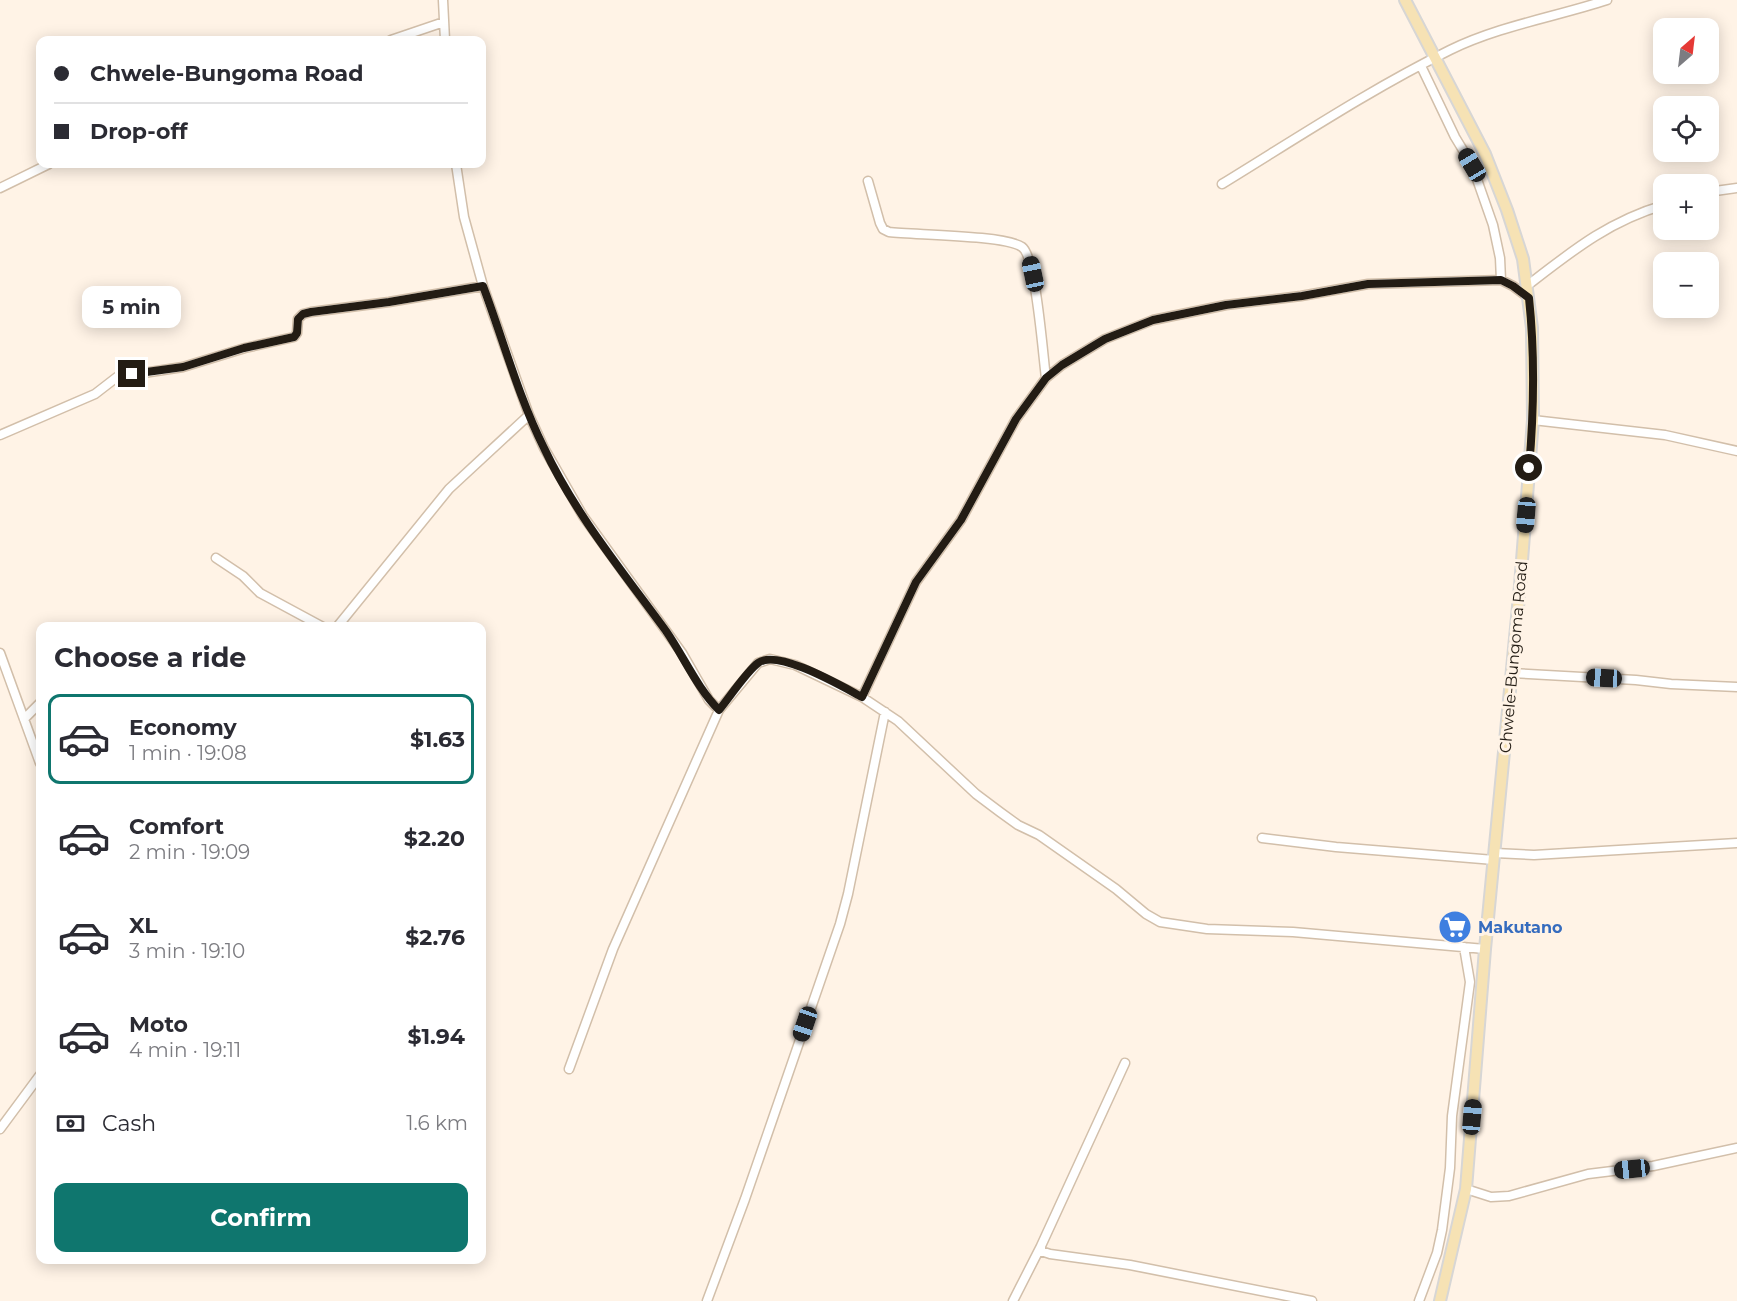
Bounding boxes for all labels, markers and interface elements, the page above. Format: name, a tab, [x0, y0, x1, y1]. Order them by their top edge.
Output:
north arrow	[1653, 18, 1719, 84]
map controls	[1653, 18, 1719, 318]
text: Chwele-Bungoma Road	[90, 60, 363, 87]
button: locate	[1653, 96, 1719, 162]
text: Drop-off	[90, 118, 188, 145]
car	[1455, 145, 1489, 185]
button: +	[1653, 174, 1719, 240]
button: −	[1653, 252, 1719, 318]
car	[1020, 255, 1046, 293]
callout: 5 min	[82, 287, 182, 329]
text: 5 min	[102, 295, 161, 319]
route end	[118, 360, 145, 387]
route start	[1515, 454, 1542, 481]
car	[1515, 496, 1537, 534]
street label: Chwele-Bungoma Road	[1496, 560, 1531, 754]
text: Choose a ride	[54, 641, 246, 674]
car	[1586, 668, 1622, 688]
icon: car	[57, 712, 111, 766]
text: Economy	[129, 714, 237, 741]
text: $1.63	[410, 726, 465, 753]
text: 1 min · 19:08	[129, 741, 247, 765]
icon: car	[57, 811, 111, 865]
text: Comfort	[129, 813, 224, 840]
text: $2.20	[404, 825, 465, 852]
text: 2 min · 19:09	[129, 840, 250, 864]
supermarket icon: Makutano	[1437, 909, 1473, 945]
icon: car	[57, 910, 111, 964]
text: XL	[129, 912, 158, 939]
place label: Makutano	[1478, 918, 1563, 937]
text: $2.76	[405, 924, 465, 951]
text: 3 min · 19:10	[129, 939, 245, 963]
car	[791, 1004, 819, 1044]
icon: car	[57, 1009, 111, 1063]
text: Moto	[129, 1011, 188, 1038]
text: $1.94	[408, 1023, 465, 1050]
text: 4 min · 19:11	[129, 1038, 241, 1062]
car	[1461, 1098, 1483, 1136]
icon: cash	[54, 1107, 87, 1140]
text: Cash	[102, 1110, 156, 1137]
text: 1.6 km	[406, 1111, 468, 1135]
car	[1613, 1158, 1651, 1180]
button: Confirm	[54, 1183, 468, 1252]

